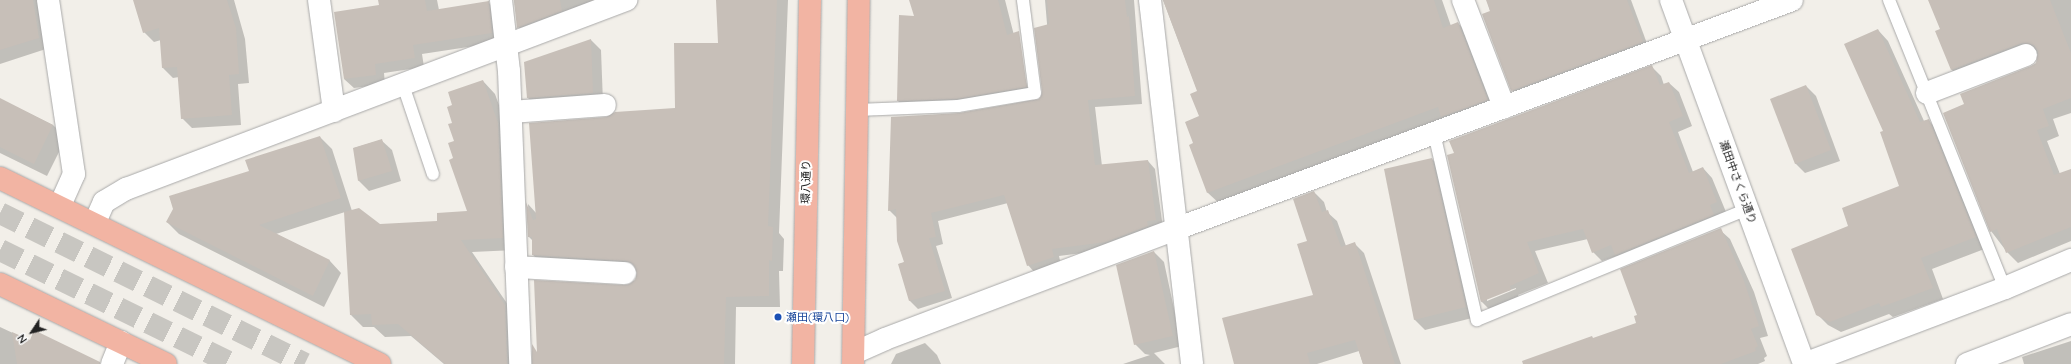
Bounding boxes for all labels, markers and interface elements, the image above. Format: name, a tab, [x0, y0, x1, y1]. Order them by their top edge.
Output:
street label: 瀬田中さくら通り	[1717, 138, 1759, 226]
street label: 環八通り	[799, 160, 813, 204]
place label: 瀬田(環八口)	[786, 310, 849, 324]
north arrow	[12, 312, 52, 352]
marker: 瀬田(環八口)	[773, 312, 783, 322]
text: N	[14, 332, 30, 346]

